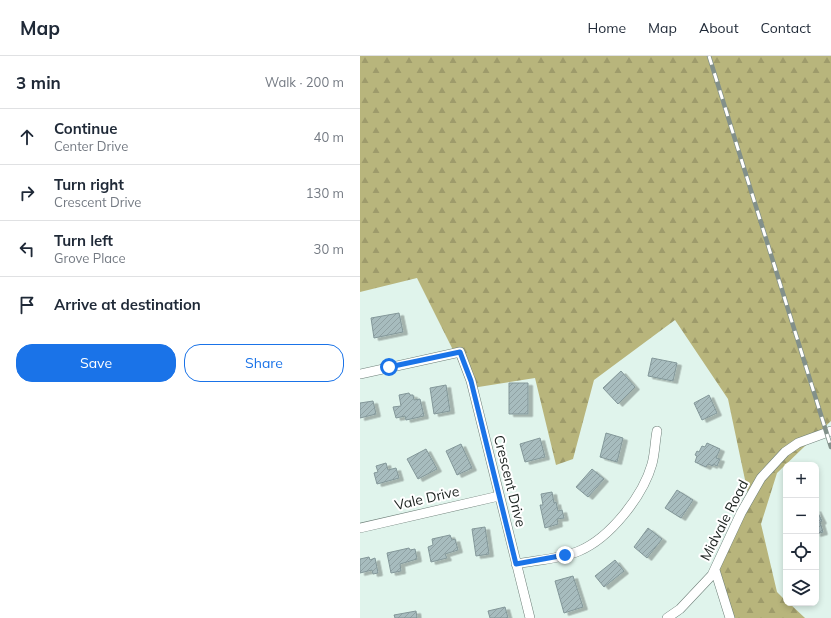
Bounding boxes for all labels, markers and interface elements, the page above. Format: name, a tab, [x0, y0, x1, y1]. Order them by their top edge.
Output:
text: Map	[20, 16, 60, 40]
text: Home	[587, 19, 626, 37]
text: Map	[648, 19, 677, 37]
text: About	[699, 19, 739, 37]
text: Contact	[761, 19, 811, 37]
text: 3 min	[16, 72, 61, 93]
text: Walk · 200 m	[265, 74, 344, 90]
text: Continue	[54, 119, 117, 138]
icon: ahead	[16, 126, 38, 148]
text: 40 m	[314, 129, 344, 145]
text: Center Drive	[54, 138, 128, 154]
text: Turn right	[54, 175, 124, 194]
icon: right	[16, 182, 38, 204]
text: 130 m	[306, 185, 344, 201]
text: Crescent Drive	[54, 194, 141, 210]
text: Turn left	[54, 231, 113, 250]
icon: left	[16, 238, 38, 260]
text: 30 m	[314, 241, 344, 257]
text: Grove Place	[54, 250, 125, 266]
icon: arrive	[16, 294, 38, 316]
text: Arrive at destination	[54, 295, 201, 314]
button: Save	[16, 344, 176, 382]
button: Share	[184, 344, 344, 382]
route start	[380, 358, 398, 376]
street label: Crescent Drive	[490, 433, 530, 529]
map controls	[783, 462, 819, 606]
button: +	[783, 462, 819, 498]
street label: Midvale Road	[696, 477, 752, 563]
street label: Vale Drive	[393, 482, 461, 514]
button: −	[783, 498, 819, 534]
button: locate	[783, 534, 819, 570]
route end	[556, 546, 574, 564]
button: layers	[783, 570, 819, 606]

